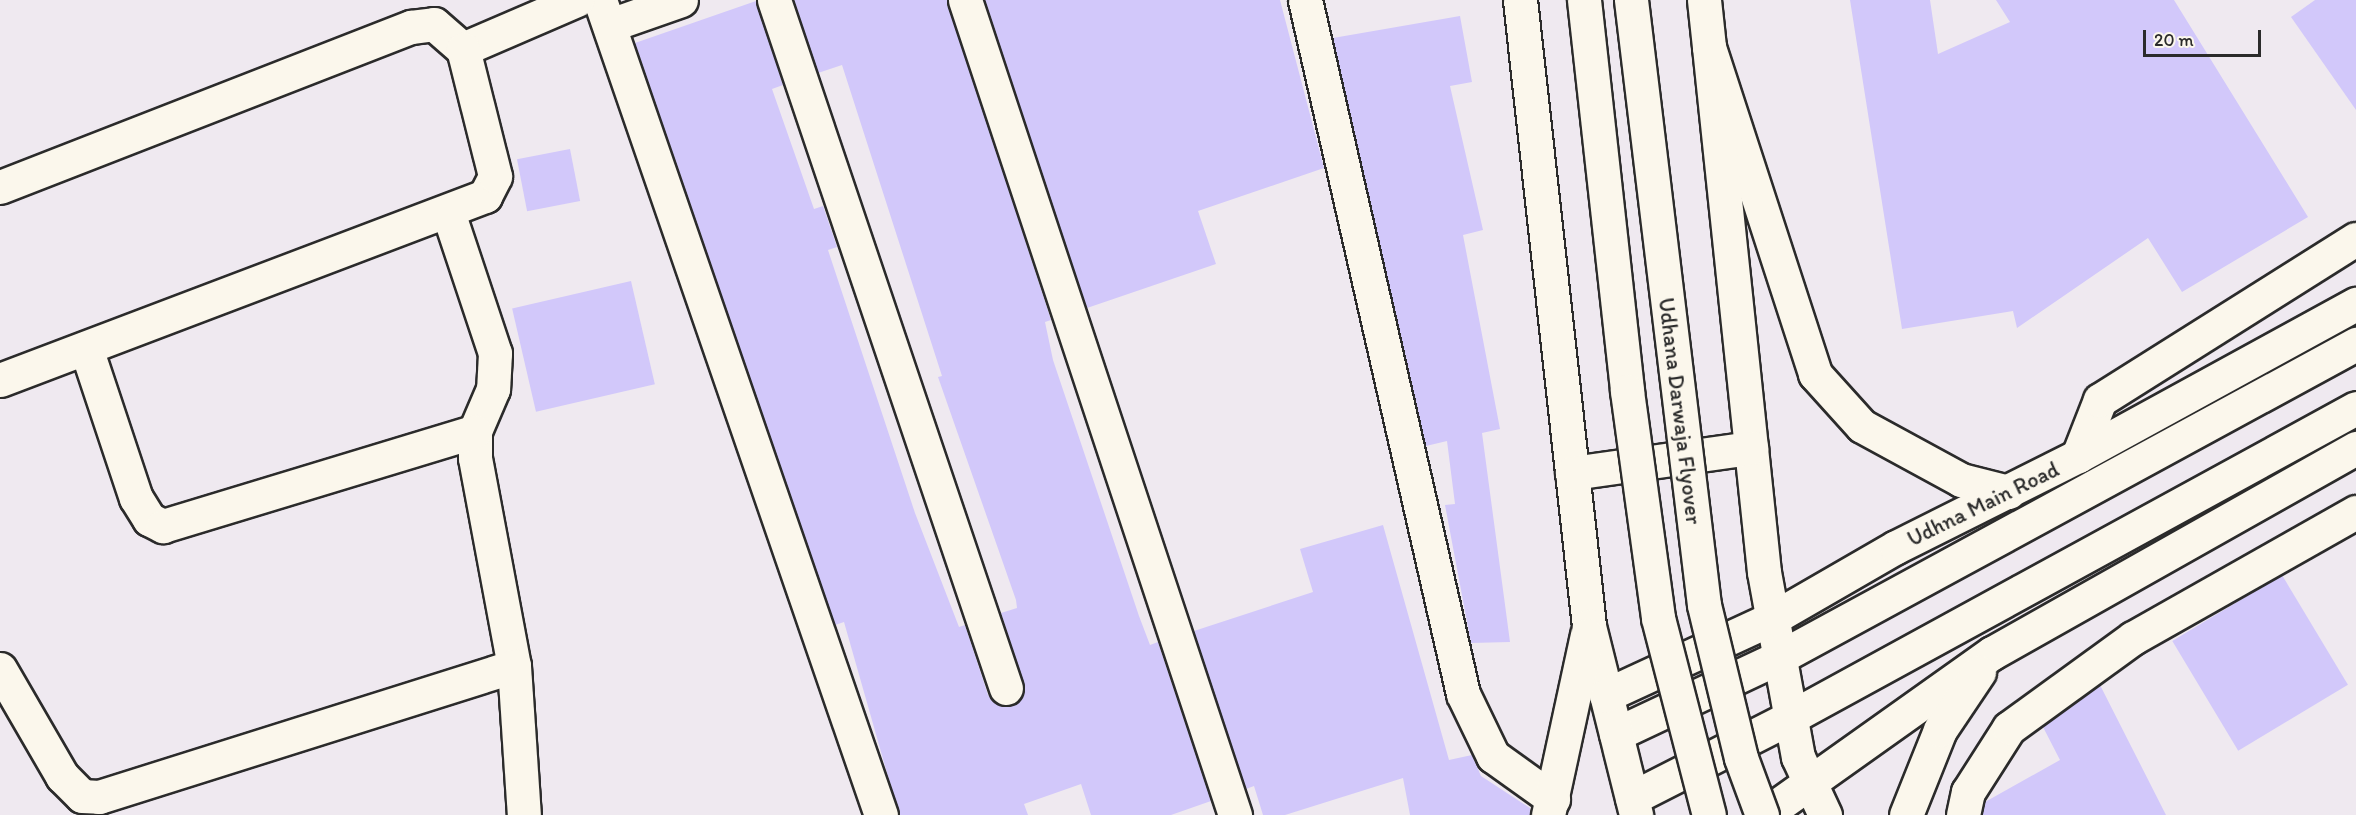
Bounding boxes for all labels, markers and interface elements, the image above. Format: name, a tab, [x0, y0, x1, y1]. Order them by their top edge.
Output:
scale bar	[2146, 18, 2264, 56]
text: 20 m	[2154, 29, 2194, 51]
street label: Udhana Darwaja Flyover	[1653, 296, 1707, 526]
street label: Udhna Main Road	[1903, 456, 2063, 552]

